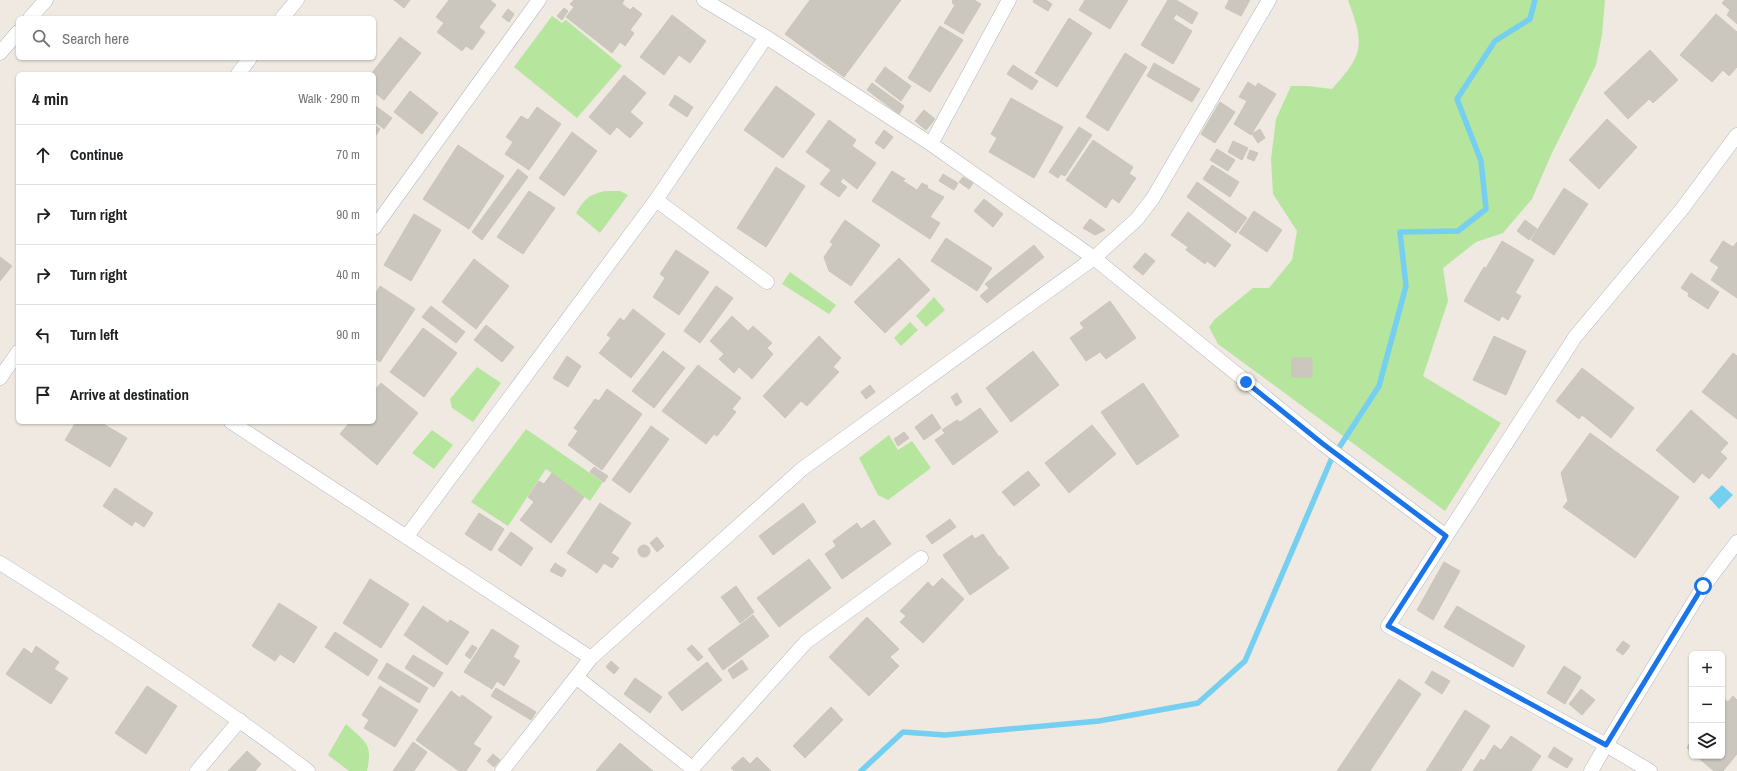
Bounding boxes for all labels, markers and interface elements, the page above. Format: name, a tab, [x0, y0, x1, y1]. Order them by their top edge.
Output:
search box	[16, 16, 376, 60]
icon: search	[30, 27, 52, 49]
text: Search here	[62, 28, 129, 49]
text: 4 min	[32, 87, 68, 110]
text: Walk · 290 m	[298, 90, 360, 107]
icon: ahead	[32, 144, 54, 166]
text: Continue	[70, 144, 123, 165]
text: 70 m	[336, 146, 360, 163]
icon: right	[32, 204, 54, 226]
text: Turn right	[70, 204, 127, 225]
text: 90 m	[336, 206, 360, 223]
icon: right	[32, 264, 54, 286]
text: Turn right	[70, 264, 127, 285]
text: 40 m	[336, 266, 360, 283]
icon: left	[32, 324, 54, 346]
text: Turn left	[70, 324, 118, 345]
text: 90 m	[336, 326, 360, 343]
route end	[1237, 373, 1255, 391]
icon: arrive	[32, 384, 54, 406]
text: Arrive at destination	[70, 384, 189, 405]
route start	[1694, 577, 1712, 595]
map controls	[1689, 651, 1725, 759]
button: +	[1689, 651, 1725, 687]
button: −	[1689, 687, 1725, 723]
button: layers	[1689, 723, 1725, 759]

